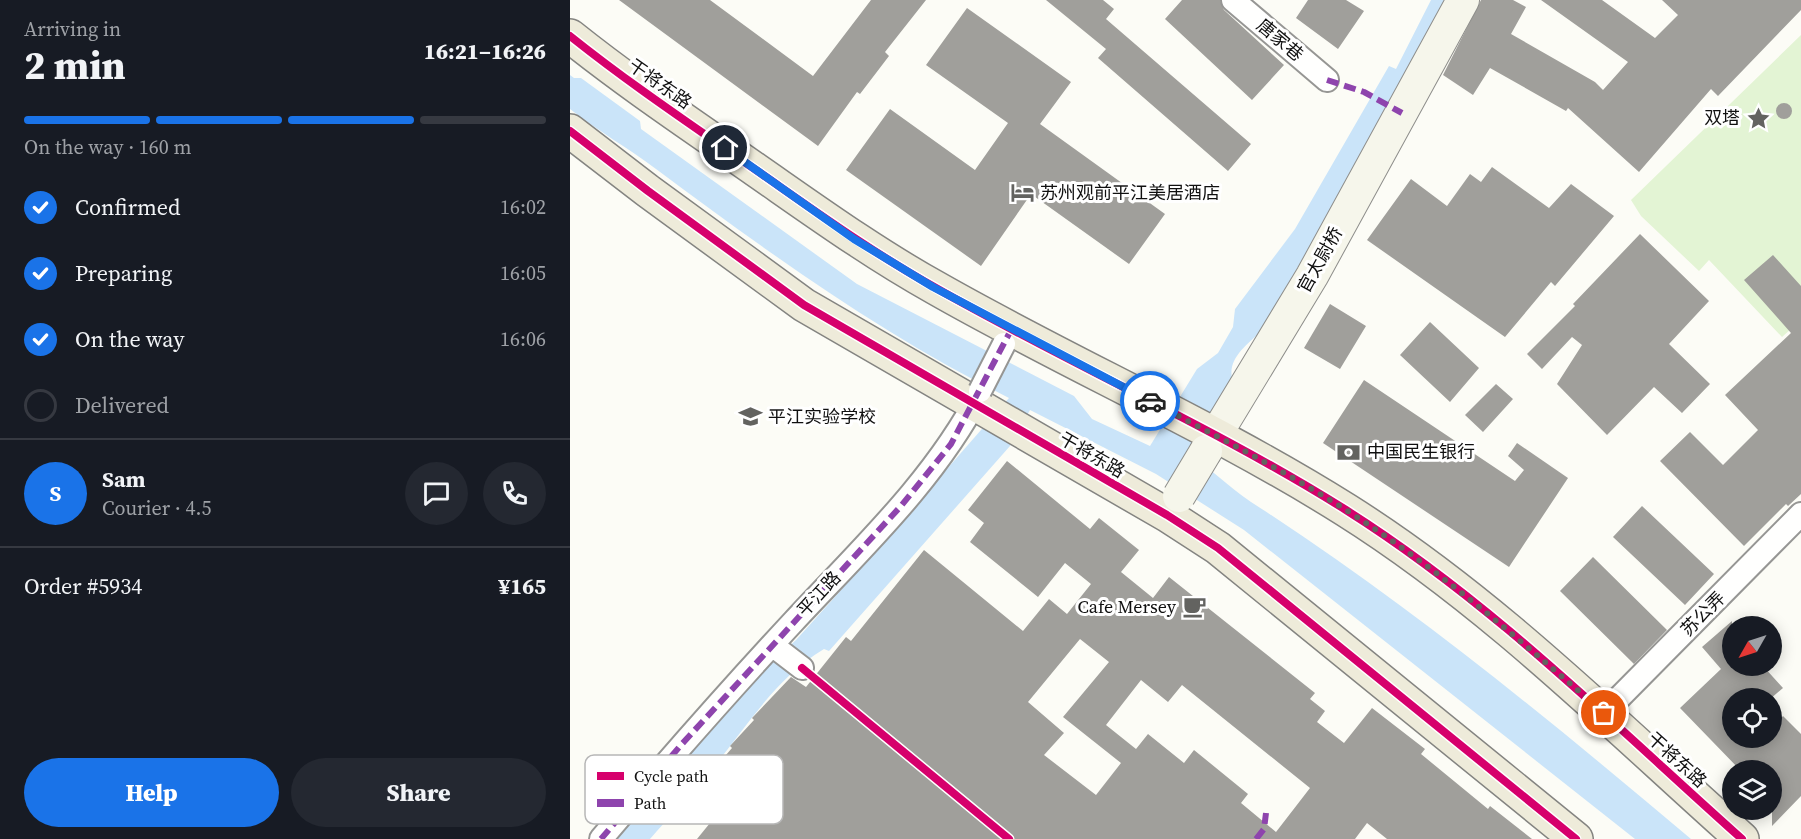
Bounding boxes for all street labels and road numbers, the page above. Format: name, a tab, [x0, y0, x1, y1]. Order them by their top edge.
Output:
street label: 唐家巷	[1252, 13, 1309, 67]
street label: 干将东路	[624, 53, 697, 114]
street label: 官太尉桥	[1291, 222, 1348, 297]
street label: 干将东路	[1055, 426, 1130, 483]
street label: 平江路	[791, 565, 846, 622]
street label: 苏公弄	[1675, 586, 1731, 642]
street label: 干将东路	[1642, 726, 1712, 793]

